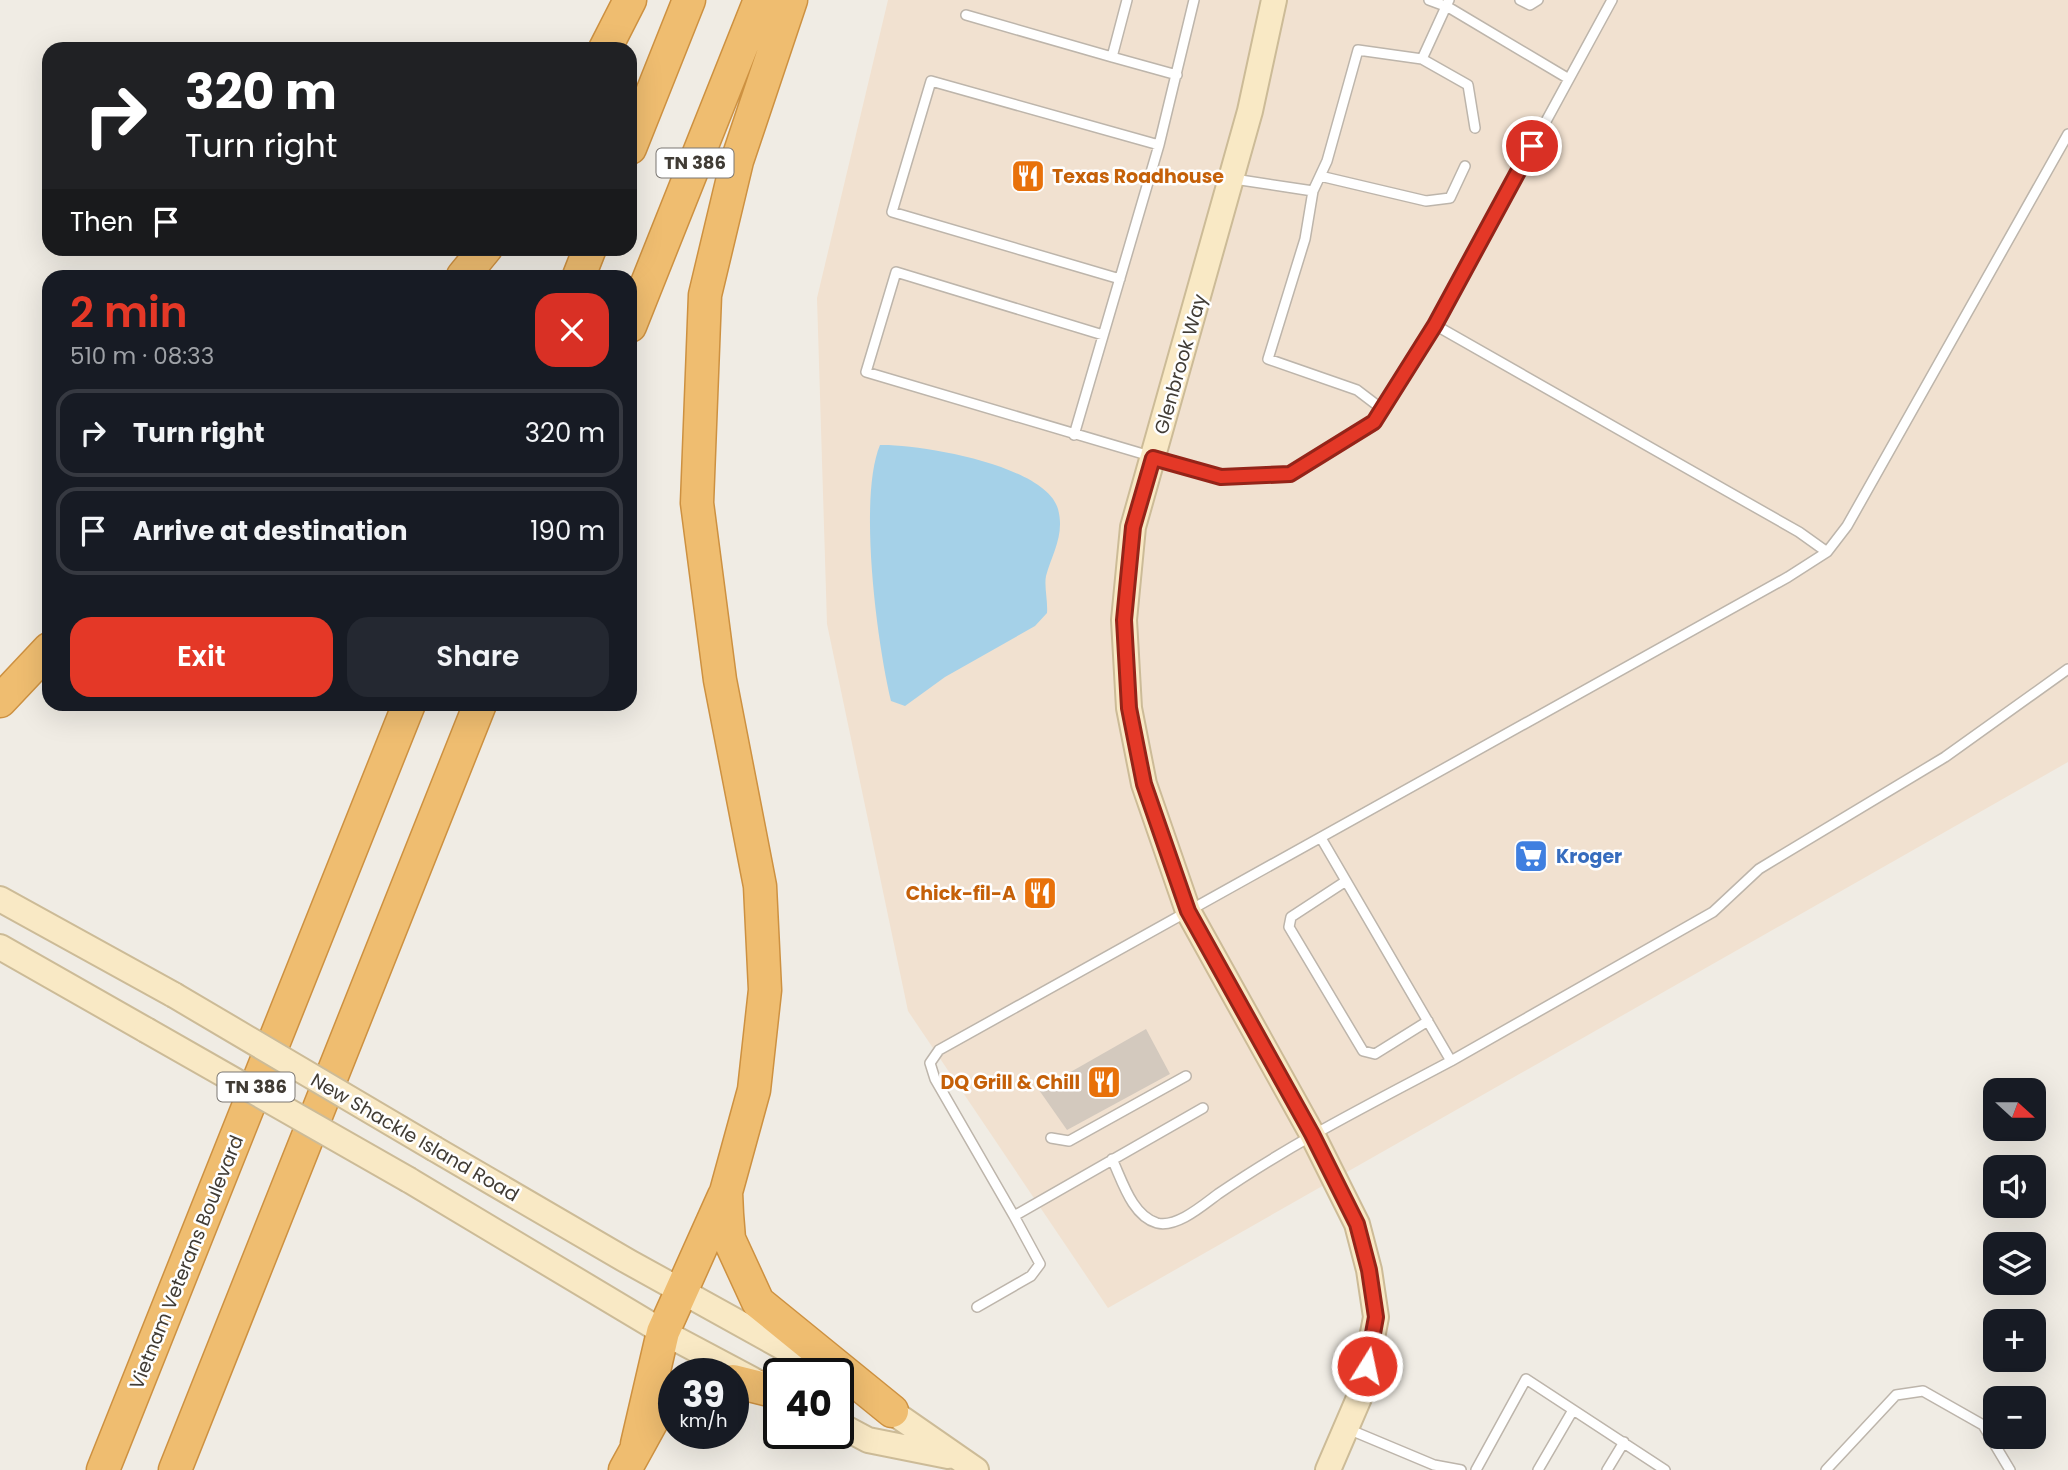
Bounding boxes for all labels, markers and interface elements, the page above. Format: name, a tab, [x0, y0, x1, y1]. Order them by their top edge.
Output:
text: 320 m	[185, 58, 337, 126]
icon: right	[70, 70, 161, 161]
pin	[1502, 116, 1562, 176]
text: Turn right	[185, 123, 337, 168]
icon: arrive	[1513, 127, 1551, 165]
road number: TN 386	[656, 148, 734, 178]
restaurant icon: Texas Roadhouse	[1009, 157, 1047, 195]
place label: Texas Roadhouse	[1052, 163, 1224, 190]
icon: arrive	[147, 203, 185, 241]
text: Then	[70, 204, 133, 240]
text: 2 min	[70, 283, 188, 342]
street label: Glenbrook Way	[1148, 291, 1213, 437]
button: close	[535, 293, 609, 367]
text: 510 m · 08:33	[70, 340, 214, 372]
icon: right	[74, 414, 112, 452]
text: Turn right	[133, 415, 265, 451]
text: 320 m	[525, 415, 605, 451]
icon: arrive	[74, 512, 112, 550]
text: Arrive at destination	[133, 513, 408, 549]
text: 190 m	[530, 513, 605, 549]
button: Exit	[70, 617, 333, 697]
button: Share	[347, 617, 609, 697]
supermarket icon: Kroger	[1512, 837, 1550, 875]
place label: Kroger	[1556, 843, 1622, 870]
restaurant icon: Chick-fil-A	[1021, 874, 1059, 912]
place label: Chick-fil-A	[906, 880, 1016, 907]
restaurant icon: DQ Grill & Chill	[1085, 1063, 1123, 1101]
street label: New Shackle Island Road	[306, 1067, 524, 1208]
place label: DQ Grill & Chill	[940, 1069, 1080, 1096]
road number: TN 386	[218, 1072, 294, 1102]
north arrow	[1983, 1078, 2046, 1141]
map controls	[1983, 1078, 2046, 1449]
street label: Vietnam Veterans Boulevard	[123, 1131, 250, 1393]
button: sound	[1983, 1155, 2046, 1218]
button: layers	[1983, 1232, 2046, 1295]
button: +	[1983, 1309, 2046, 1372]
position arrow	[1330, 1329, 1404, 1403]
speed limit sign: 40	[763, 1358, 854, 1449]
text: 39	[682, 1370, 725, 1419]
button: −	[1983, 1386, 2046, 1449]
text: km/h	[680, 1408, 727, 1433]

